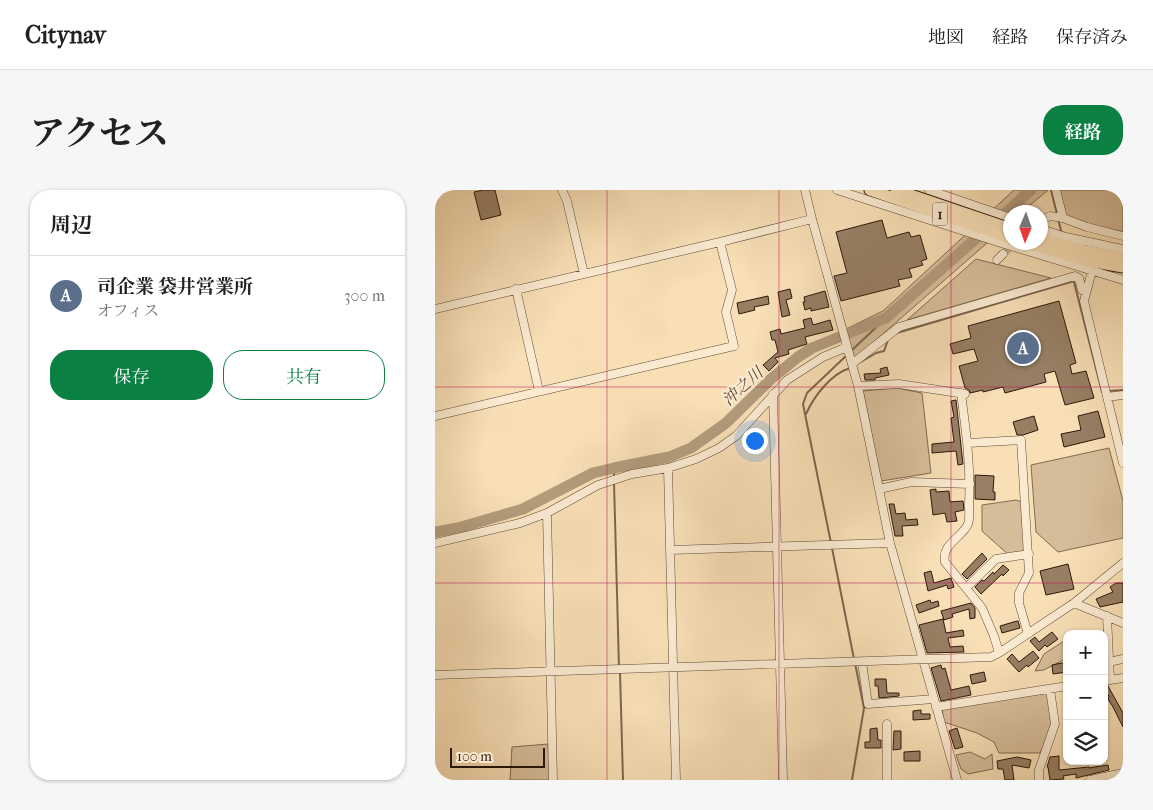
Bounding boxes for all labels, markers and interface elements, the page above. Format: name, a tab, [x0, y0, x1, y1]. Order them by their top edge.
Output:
text: Citynav	[25, 21, 106, 49]
text: 地図	[928, 27, 964, 48]
text: 経路	[992, 27, 1028, 48]
text: 保存済み	[1056, 27, 1128, 48]
button: 経路	[1043, 105, 1123, 155]
text: アクセス	[30, 113, 169, 154]
road number: 1	[933, 202, 947, 226]
north arrow	[1003, 205, 1048, 250]
text: 周辺	[50, 213, 92, 237]
text: 司企業 袋井営業所	[97, 276, 253, 298]
text: A	[61, 286, 71, 305]
text: 300 m	[344, 286, 385, 305]
text: オフィス	[97, 301, 159, 320]
pin: A	[1007, 329, 1039, 367]
button: 保存	[50, 350, 213, 400]
button: 共有	[223, 350, 385, 400]
water label: 沖之川	[718, 362, 768, 409]
your location	[742, 428, 768, 454]
map controls	[1063, 630, 1108, 765]
button: +	[1063, 630, 1108, 675]
button: −	[1063, 675, 1108, 720]
button: layers	[1063, 720, 1108, 765]
scale bar	[450, 745, 545, 768]
text: 100 m	[457, 748, 492, 765]

